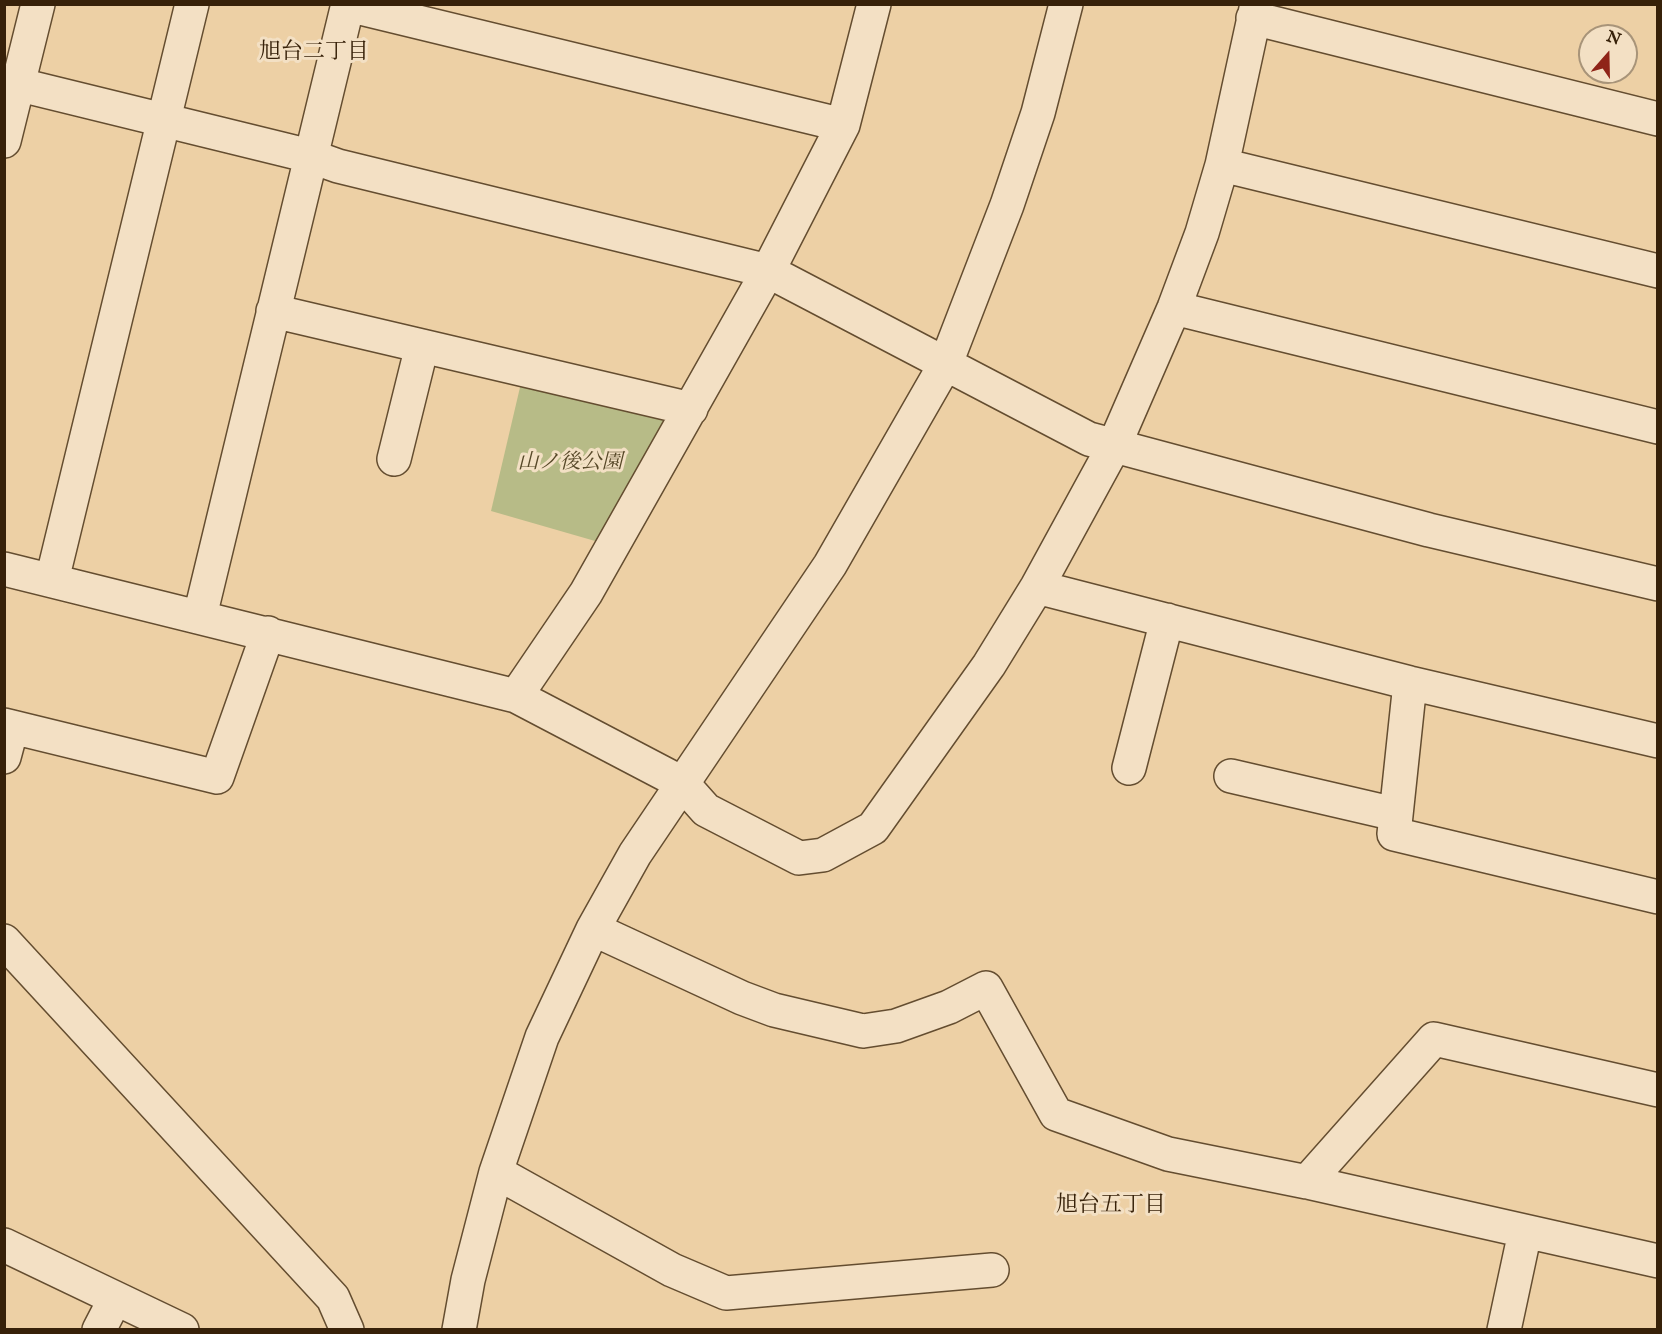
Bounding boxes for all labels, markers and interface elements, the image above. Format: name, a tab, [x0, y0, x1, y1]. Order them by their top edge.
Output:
north arrow	[1578, 24, 1638, 84]
text: N	[1604, 27, 1623, 51]
district label: 旭台二丁目	[259, 40, 369, 66]
park label: 山ノ後公園	[518, 451, 622, 477]
district label: 旭台五丁目	[1056, 1193, 1166, 1219]

